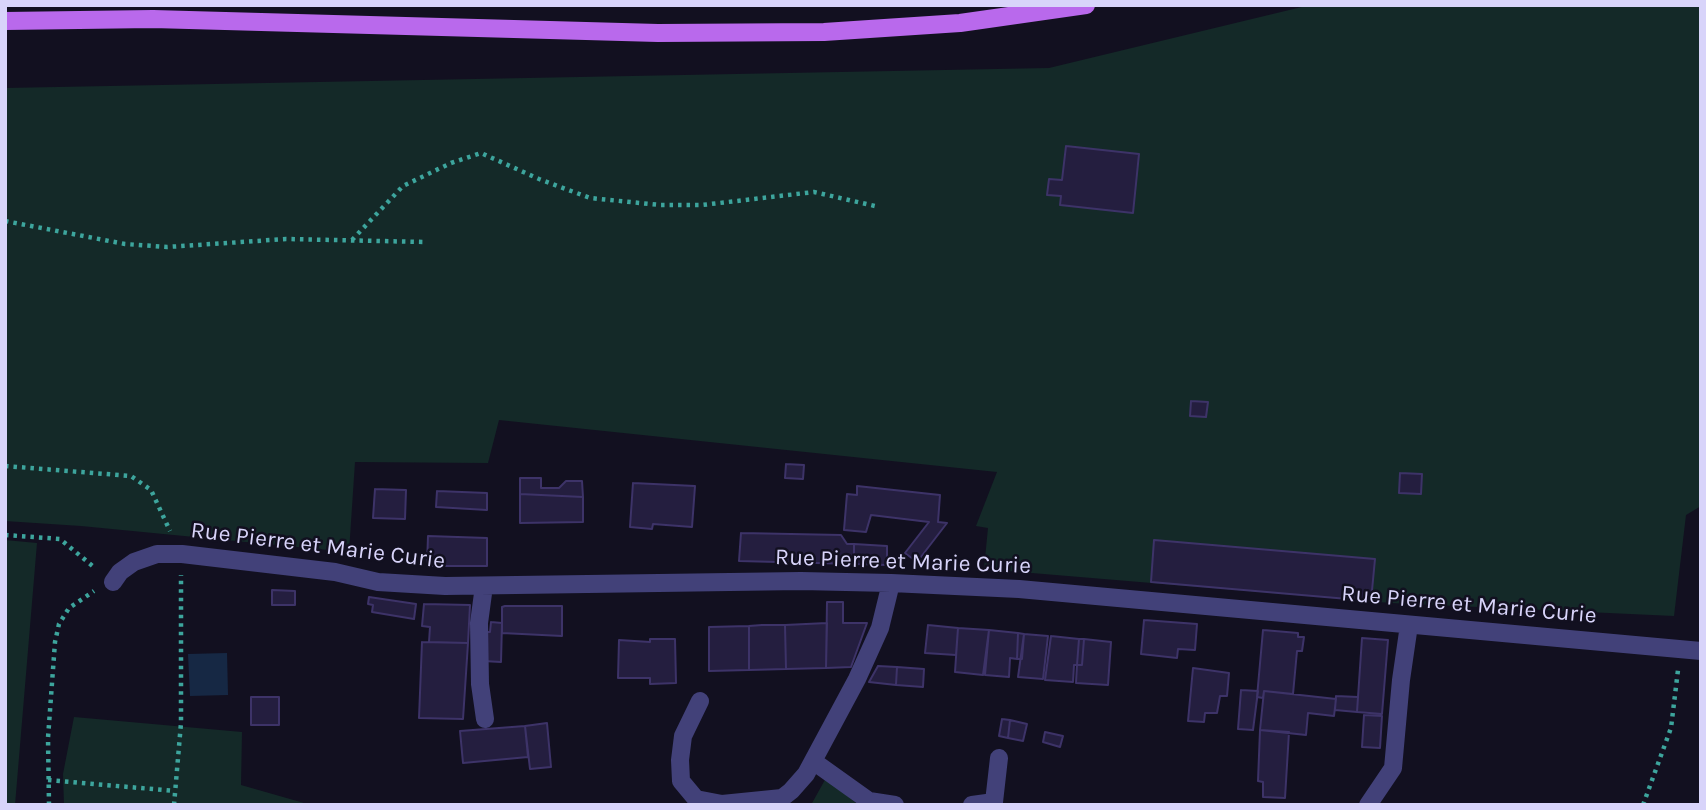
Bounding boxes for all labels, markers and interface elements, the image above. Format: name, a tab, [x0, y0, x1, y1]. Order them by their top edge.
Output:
street label: Rue Pierre et Marie Curie	[189, 517, 447, 575]
street label: Rue Pierre et Marie Curie	[775, 544, 1031, 580]
street label: Rue Pierre et Marie Curie	[1340, 580, 1598, 630]

